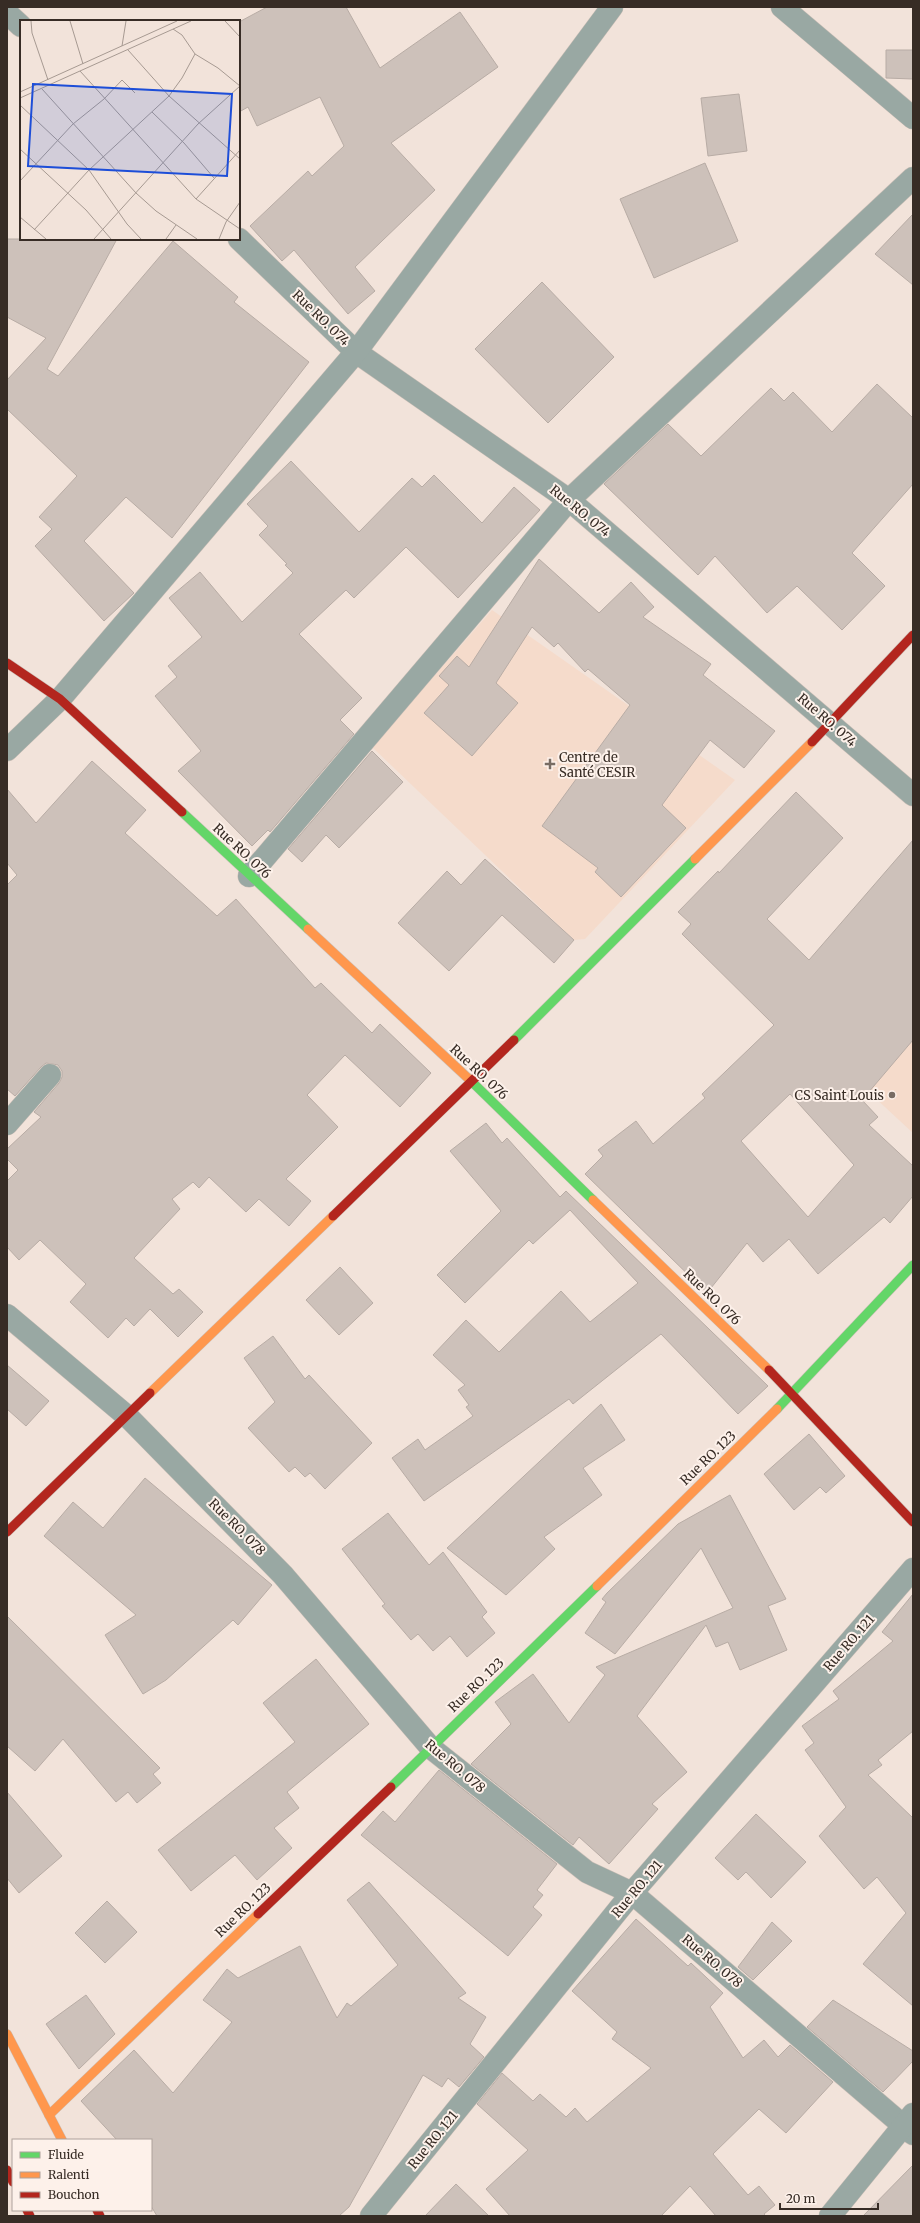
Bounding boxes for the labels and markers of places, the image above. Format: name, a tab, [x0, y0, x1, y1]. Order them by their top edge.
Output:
place label: Centre de Santé CESIR	[559, 749, 635, 781]
marker: Centre de Santé CESIR	[544, 758, 556, 770]
place label: CS Saint Louis	[795, 1087, 884, 1104]
marker: CS Saint Louis	[887, 1090, 897, 1100]

